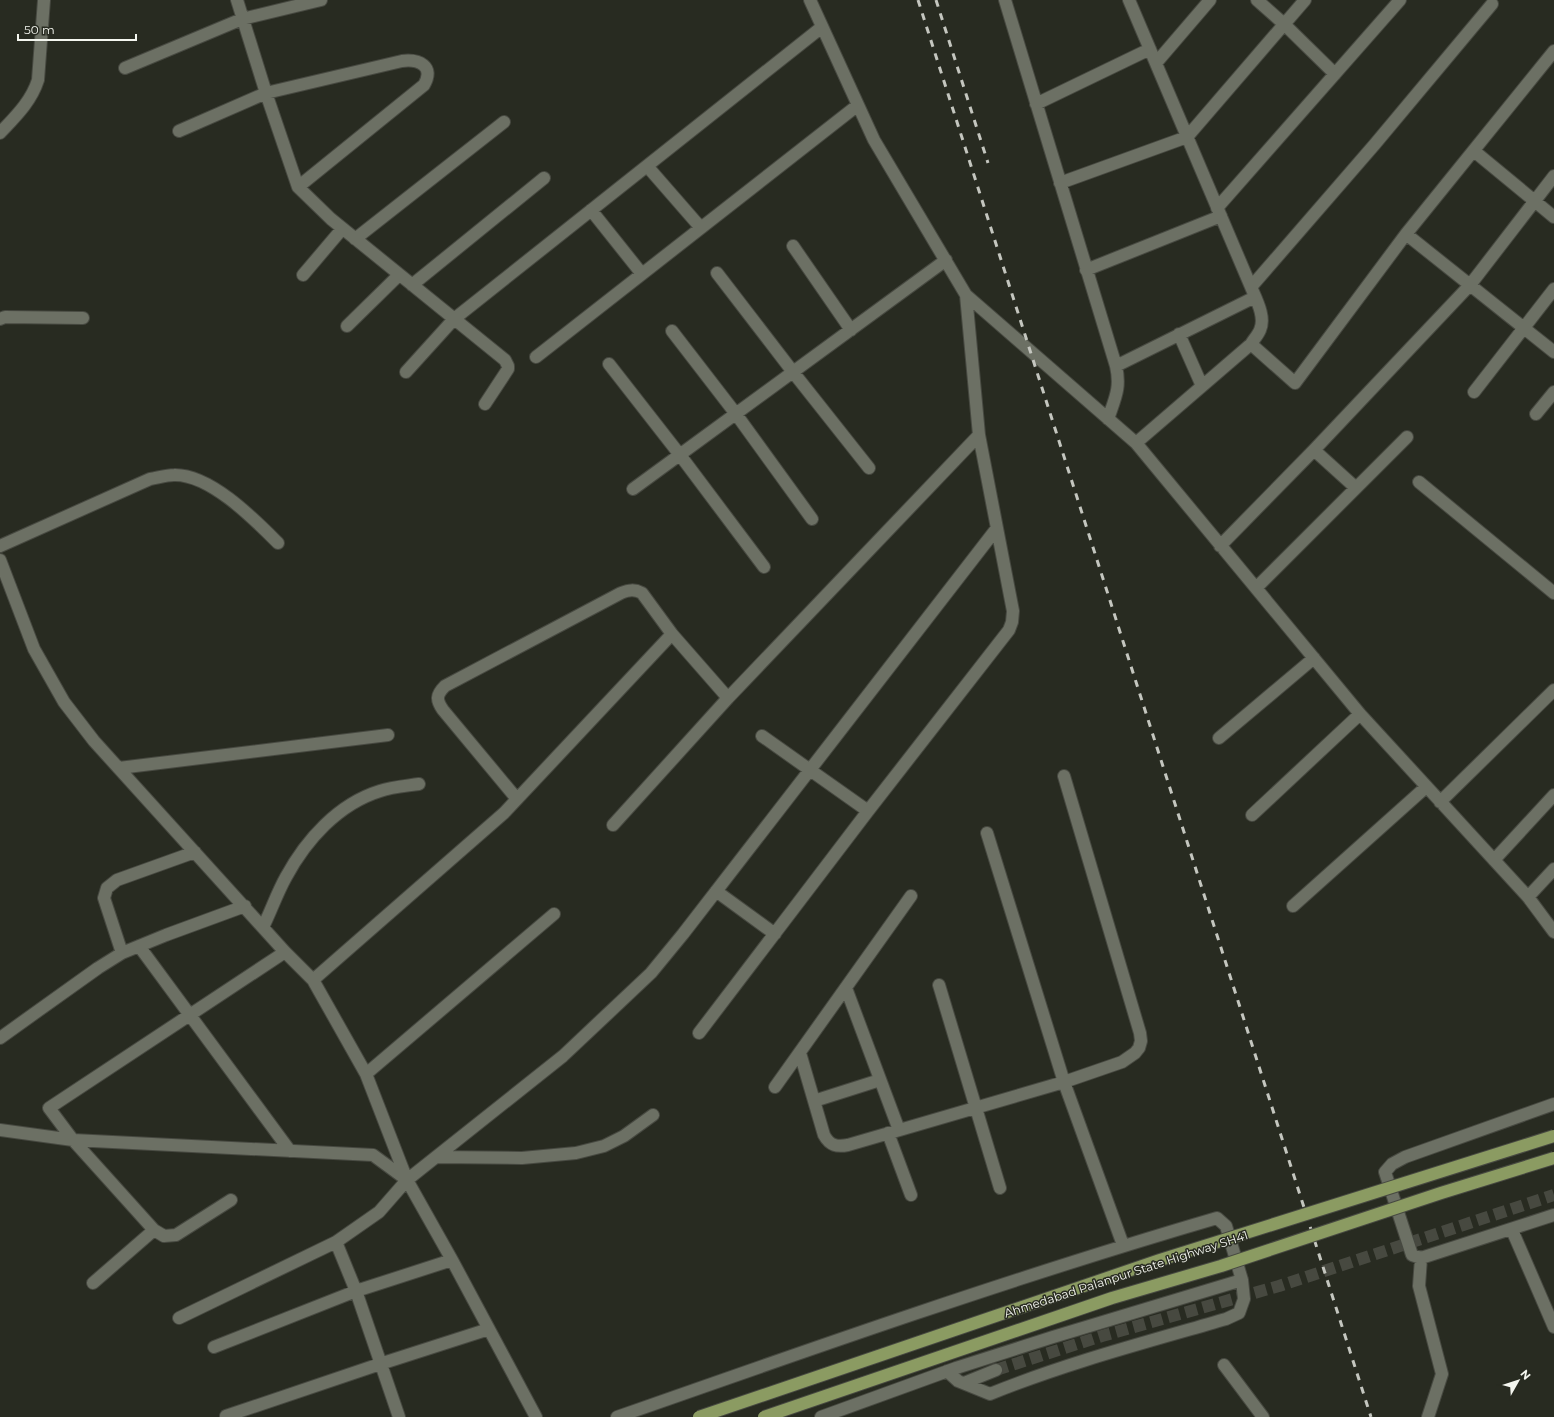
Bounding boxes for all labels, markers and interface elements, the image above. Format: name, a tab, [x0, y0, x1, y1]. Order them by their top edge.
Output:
scale bar	[18, 16, 136, 42]
text: 50 m	[24, 22, 55, 37]
street label: Ahmedabad Palanpur State Highway SH41	[1002, 1227, 1250, 1321]
north arrow	[1498, 1361, 1538, 1401]
text: N	[1518, 1367, 1534, 1383]

